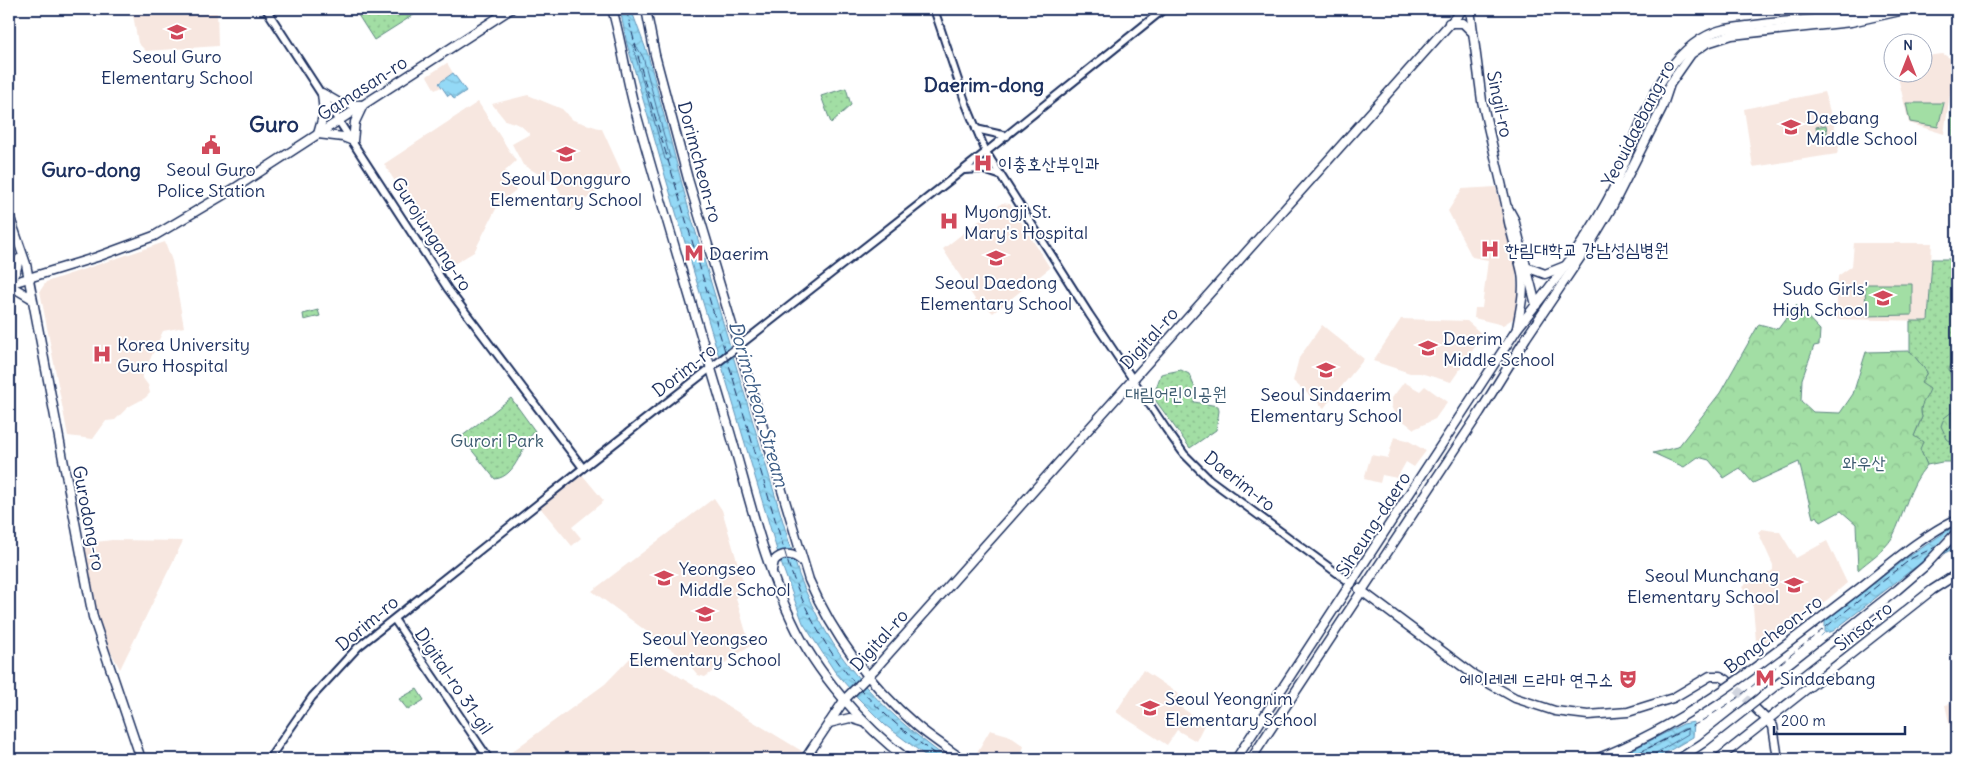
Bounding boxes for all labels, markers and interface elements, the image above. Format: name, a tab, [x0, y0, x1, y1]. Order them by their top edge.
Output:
school or university icon: Seoul Guro Elementary School	[166, 21, 188, 43]
north arrow	[1884, 32, 1934, 82]
text: N	[1903, 36, 1913, 54]
place label: Seoul Guro Elementary School	[101, 45, 253, 89]
street label: Gamasan-ro	[313, 50, 411, 126]
street label: Yeouidaebang-ro	[1596, 56, 1680, 190]
street label: Singil-ro	[1482, 69, 1518, 139]
district label: Daerim-dong	[924, 72, 1044, 97]
street label: Dorimcheon-ro	[673, 99, 727, 225]
place label: Daebang Middle School	[1806, 106, 1918, 150]
district label: Guro	[249, 110, 299, 138]
school or university icon: Daebang Middle School	[1780, 116, 1802, 138]
public building icon: Seoul Guro Police Station	[200, 134, 222, 156]
school or university icon: Seoul Dongguro Elementary School	[555, 143, 577, 165]
hospital icon: 이충호산부인과	[972, 152, 994, 174]
place label: 이충호산부인과	[998, 152, 1099, 175]
district label: Guro-dong	[41, 157, 141, 182]
place label: Seoul Guro Police Station	[157, 158, 265, 202]
place label: Seoul Dongguro Elementary School	[490, 167, 642, 211]
street label: Gurojungang-ro	[387, 173, 477, 295]
place label: Myongji St. Mary's Hospital	[964, 200, 1088, 244]
hospital icon: Myongji St. Mary's Hospital	[938, 210, 960, 232]
hospital icon: 한림대학교 강남성심병원	[1479, 238, 1501, 260]
place label: 한림대학교 강남성심병원	[1505, 238, 1669, 261]
metro station icon: Daerim	[683, 242, 705, 264]
place label: Daerim	[709, 242, 769, 265]
school or university icon: Seoul Daedong Elementary School	[985, 247, 1007, 269]
place label: Seoul Daedong Elementary School	[920, 271, 1072, 315]
place label: Sudo Girls' High School	[1773, 277, 1868, 321]
school or university icon: Sudo Girls' High School	[1872, 287, 1894, 309]
street label: Digital-ro	[1115, 302, 1183, 374]
water label: Dorimcheon Stream	[724, 318, 794, 490]
place label: Daerim Middle School	[1443, 327, 1555, 371]
place label: Korea University Guro Hospital	[117, 333, 250, 377]
school or university icon: Daerim Middle School	[1417, 337, 1439, 359]
street label: Dorim-ro	[647, 338, 721, 402]
hospital icon: Korea University Guro Hospital	[91, 343, 113, 365]
school or university icon: Seoul Sindaerim Elementary School	[1315, 359, 1337, 381]
park label: 대림어린이공원	[1125, 382, 1227, 405]
place label: Seoul Sindaerim Elementary School	[1250, 383, 1402, 427]
park label: Gurori Park	[450, 429, 544, 452]
street label: Daerim-ro	[1200, 446, 1280, 516]
park label: 와우산	[1842, 451, 1886, 474]
street label: Gurodong-ro	[68, 463, 110, 573]
street label: Siheung-daero	[1331, 467, 1415, 581]
place label: Yeongseo Middle School	[679, 557, 791, 601]
place label: Seoul Munchang Elementary School	[1627, 564, 1779, 608]
school or university icon: Yeongseo Middle School	[653, 567, 675, 589]
school or university icon: Seoul Munchang Elementary School	[1783, 574, 1805, 596]
street label: Dorim-ro	[331, 590, 403, 656]
street label: Bongcheon-ro	[1719, 590, 1827, 678]
street label: Sinsa-ro	[1829, 596, 1897, 656]
school or university icon: Seoul Yeongseo Elementary School	[694, 603, 716, 625]
street label: Digital-ro	[845, 604, 913, 676]
street label: Digital-ro 31-gil	[410, 623, 498, 739]
place label: Seoul Yeongseo Elementary School	[629, 627, 781, 671]
metro station icon: Sindaebang	[1754, 667, 1776, 689]
place label: Sindaebang	[1780, 667, 1876, 690]
place label: 에이레레 드라마 연구소	[1460, 668, 1613, 691]
theatre icon: 에이레레 드라마 연구소	[1617, 668, 1639, 690]
place label: Seoul Yeongnim Elementary School	[1165, 687, 1317, 731]
school or university icon: Seoul Yeongnim Elementary School	[1139, 697, 1161, 719]
scale bar	[1774, 703, 1905, 735]
text: 200 m	[1781, 711, 1826, 730]

